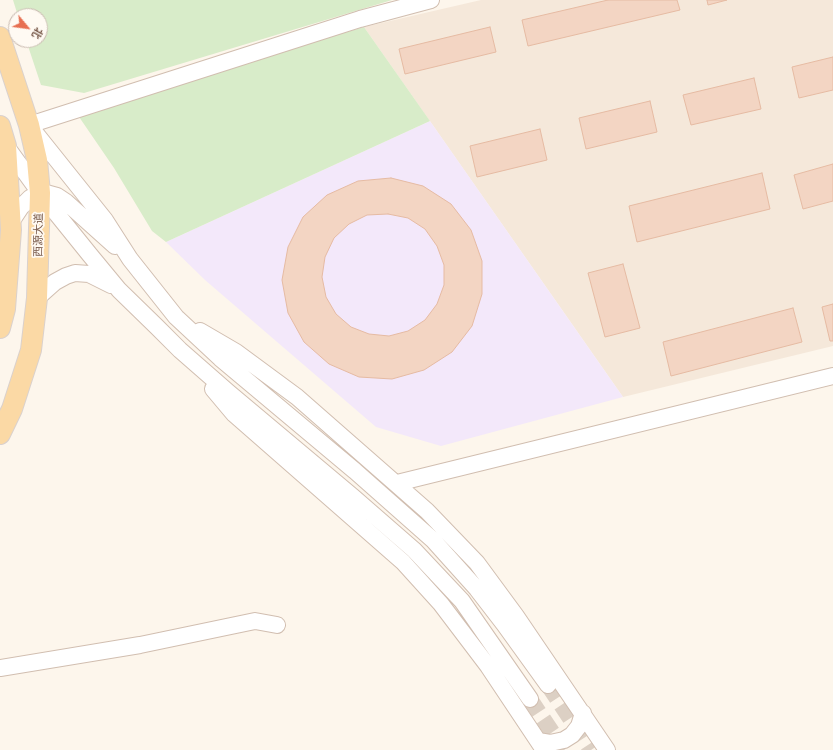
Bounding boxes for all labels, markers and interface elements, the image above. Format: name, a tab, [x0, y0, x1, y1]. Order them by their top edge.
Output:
north arrow	[8, 8, 48, 48]
text: 北	[30, 26, 46, 41]
street label: 西源大道	[32, 213, 46, 257]

